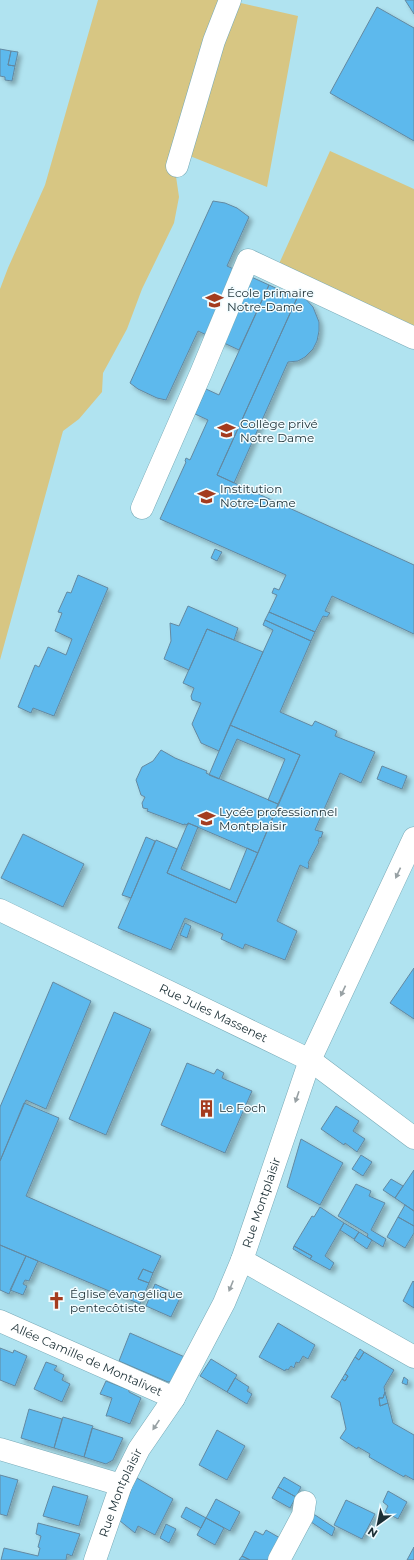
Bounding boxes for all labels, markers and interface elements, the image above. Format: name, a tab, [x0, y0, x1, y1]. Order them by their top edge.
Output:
place label: École primaire Notre-Dame	[227, 285, 314, 314]
school or university icon: École primaire Notre-Dame	[204, 290, 224, 310]
place label: Collège privé Notre Dame	[240, 416, 318, 445]
school or university icon: Collège privé Notre Dame	[217, 421, 237, 441]
place label: Institution Notre-Dame	[220, 481, 296, 510]
school or university icon: Institution Notre-Dame	[197, 486, 217, 506]
place label: Lycée professionnel Montplaisir	[219, 804, 337, 833]
school or university icon: Lycée professionnel Montplaisir	[196, 809, 216, 829]
one-way arrow	[395, 868, 401, 879]
street label: Rue Jules Massenet	[157, 980, 270, 1045]
one-way arrow	[339, 985, 346, 997]
one-way arrow	[294, 1092, 300, 1104]
building icon: Le Foch	[196, 1098, 216, 1118]
place label: Le Foch	[219, 1100, 266, 1115]
street label: Rue Montplaisir	[239, 1155, 283, 1250]
one-way arrow	[228, 1280, 234, 1292]
place label: Église évangélique pentecôtiste	[70, 1286, 183, 1315]
church icon: Église évangélique pentecôtiste	[47, 1291, 67, 1311]
street label: Allée Camille de Montalivet	[9, 1319, 165, 1399]
one-way arrow	[152, 1419, 160, 1430]
street label: Rue Montplaisir	[96, 1445, 145, 1539]
north arrow	[358, 1504, 398, 1544]
text: N	[365, 1524, 380, 1541]

